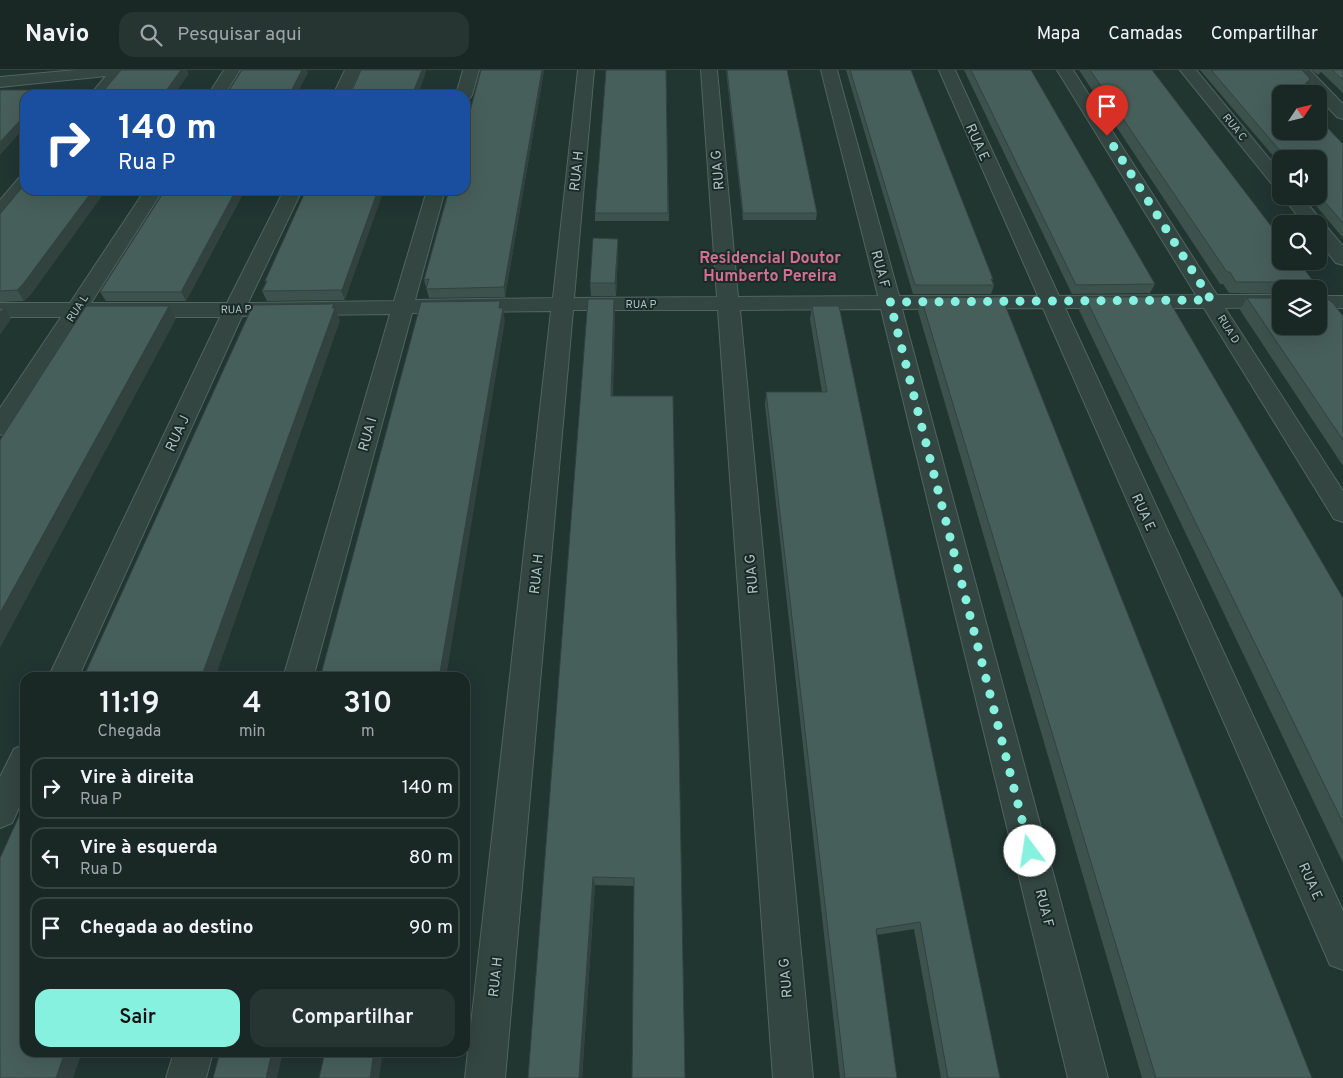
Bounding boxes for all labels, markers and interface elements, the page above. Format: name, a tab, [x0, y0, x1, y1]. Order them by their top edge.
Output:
search box	[119, 12, 469, 57]
text: Navio	[25, 20, 89, 50]
icon: search	[137, 21, 165, 49]
text: Pesquisar aqui	[177, 23, 302, 47]
text: Mapa	[1037, 23, 1080, 46]
text: Camadas	[1108, 23, 1183, 46]
text: Compartilhar	[1211, 23, 1318, 46]
pin	[1086, 85, 1128, 136]
north arrow	[1272, 85, 1328, 140]
map controls	[1272, 85, 1327, 335]
icon: arrive	[1093, 92, 1121, 120]
text: 140 m	[118, 107, 217, 151]
icon: right	[35, 110, 100, 175]
street label: RUA C	[1219, 111, 1249, 144]
street label: RUA E	[961, 121, 992, 164]
street label: RUA G	[708, 149, 729, 191]
text: Rua P	[118, 150, 175, 177]
street label: RUA H	[567, 150, 588, 192]
button: sound	[1272, 150, 1327, 205]
button: search	[1272, 215, 1327, 270]
district label: Residencial Doutor Humberto Pereira	[699, 249, 841, 287]
street label: RUA F	[866, 249, 893, 290]
button: layers	[1272, 280, 1327, 335]
street label: RUA L	[64, 292, 92, 325]
street label: RUA P	[626, 298, 657, 312]
street label: RUA P	[220, 303, 252, 317]
street label: RUA D	[1214, 312, 1242, 347]
street label: RUA J	[163, 413, 194, 455]
street label: RUA I	[356, 416, 381, 453]
street label: RUA E	[1127, 491, 1158, 534]
street label: RUA H	[527, 553, 548, 595]
street label: RUA G	[742, 553, 763, 595]
text: 11:19	[99, 686, 160, 723]
text: 4	[243, 686, 262, 723]
text: 310	[343, 686, 392, 723]
text: Chegada	[98, 722, 161, 742]
text: min	[239, 722, 266, 742]
text: m	[361, 722, 375, 742]
text: Vire à direita	[80, 766, 194, 790]
icon: right	[37, 774, 65, 802]
text: 140 m	[402, 776, 453, 800]
text: Rua P	[80, 790, 122, 810]
position arrow	[1003, 824, 1055, 876]
text: Vire à esquerda	[80, 836, 218, 860]
icon: left	[37, 844, 65, 872]
text: 80 m	[409, 846, 453, 870]
text: Rua D	[80, 860, 123, 880]
street label: RUA E	[1294, 860, 1325, 903]
street label: RUA F	[1031, 888, 1056, 929]
icon: arrive	[37, 914, 65, 942]
text: Chegada ao destino	[80, 916, 254, 940]
text: 90 m	[409, 916, 453, 940]
street label: RUA H	[486, 956, 507, 998]
street label: RUA G	[776, 957, 797, 999]
button: Sair	[35, 989, 240, 1047]
button: Compartilhar	[250, 989, 455, 1047]

